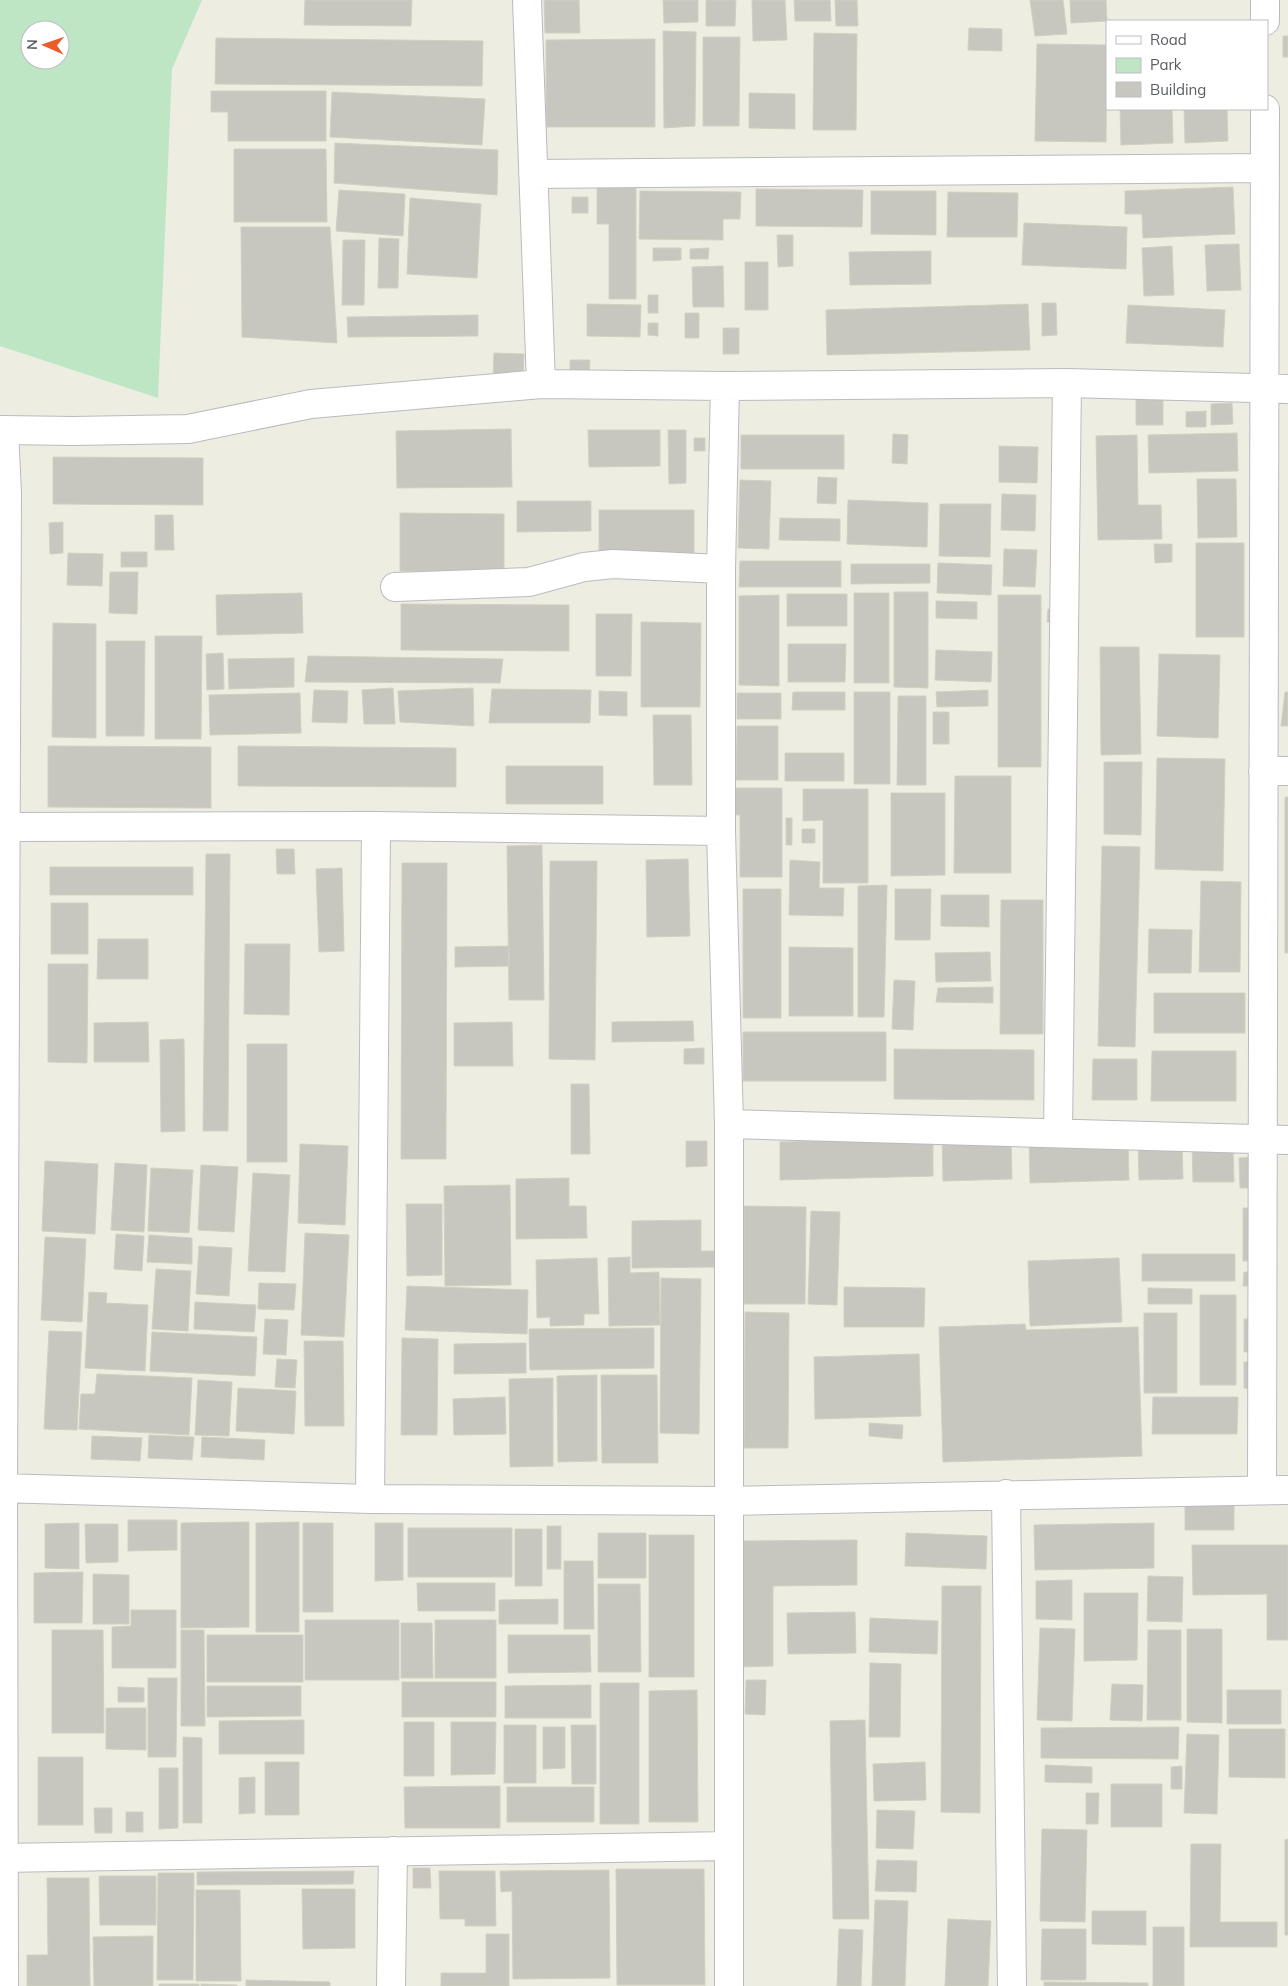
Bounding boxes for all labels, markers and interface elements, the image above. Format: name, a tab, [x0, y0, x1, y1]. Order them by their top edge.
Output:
north arrow	[20, 20, 70, 70]
legend	[1106, 20, 1268, 110]
text: Road	[1150, 30, 1187, 49]
text: N	[23, 39, 41, 50]
text: Park	[1150, 55, 1182, 74]
text: Building	[1150, 80, 1206, 99]

